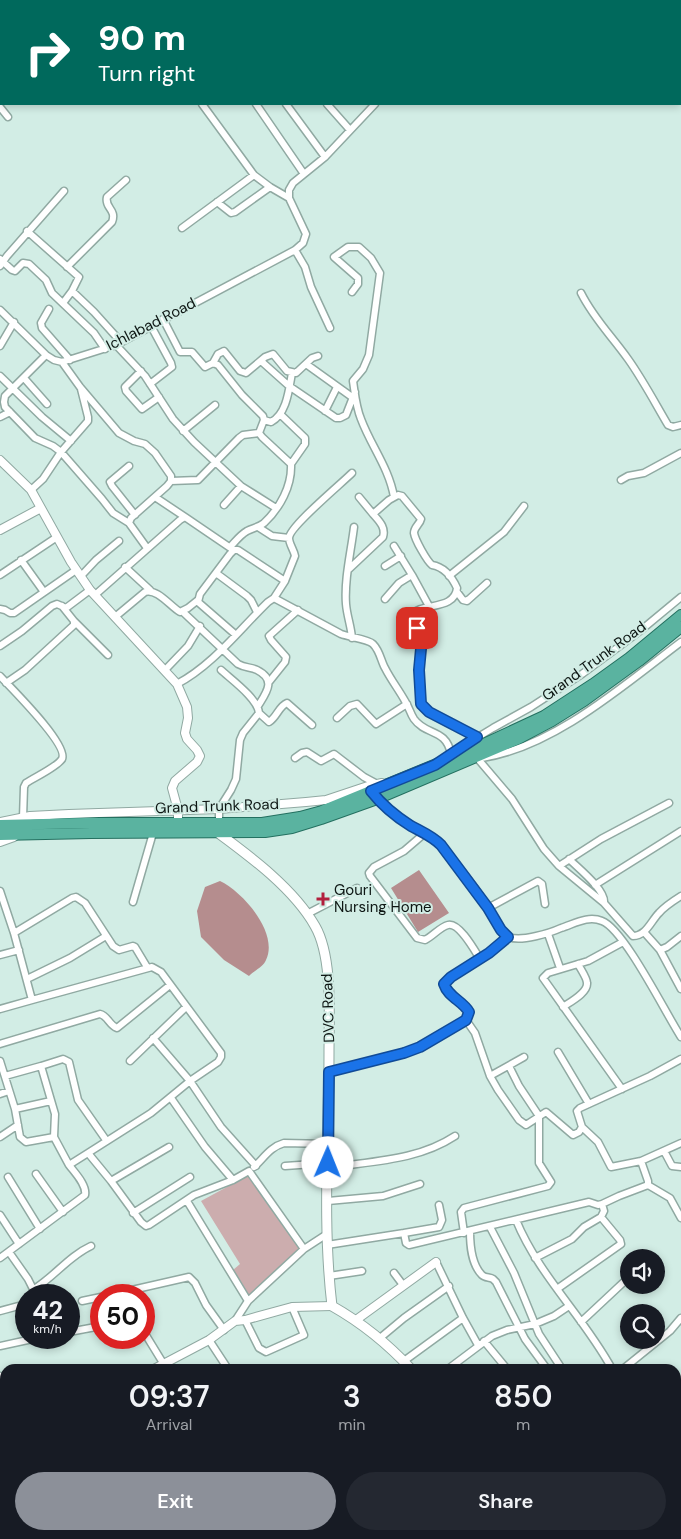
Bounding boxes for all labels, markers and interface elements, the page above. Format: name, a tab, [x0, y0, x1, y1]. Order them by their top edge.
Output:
text: 90 m	[98, 15, 186, 61]
icon: right	[15, 20, 80, 85]
text: Turn right	[98, 59, 195, 88]
street label: Ichlabad Road	[103, 293, 199, 355]
pin	[396, 607, 438, 649]
icon: arrive	[403, 614, 431, 642]
street label: Grand Trunk Road	[538, 617, 650, 705]
street label: Grand Trunk Road	[155, 794, 279, 818]
place label: Gouri Nursing Home	[334, 880, 432, 917]
marker: Gouri Nursing Home	[316, 892, 330, 906]
street label: DVC Road	[317, 973, 339, 1043]
position arrow	[301, 1136, 353, 1188]
map controls	[620, 1249, 665, 1349]
button: sound	[620, 1249, 665, 1294]
speed limit sign: 50	[90, 1284, 155, 1349]
text: 42	[32, 1294, 63, 1327]
button: search	[620, 1304, 665, 1349]
text: km/h	[33, 1321, 62, 1337]
text: 09:37	[129, 1377, 210, 1416]
text: 3	[343, 1377, 361, 1416]
text: 850	[494, 1377, 552, 1416]
text: Arrival	[146, 1414, 192, 1435]
text: min	[338, 1414, 365, 1435]
text: m	[516, 1414, 530, 1435]
button: Exit	[15, 1472, 336, 1530]
button: Share	[346, 1472, 666, 1530]

